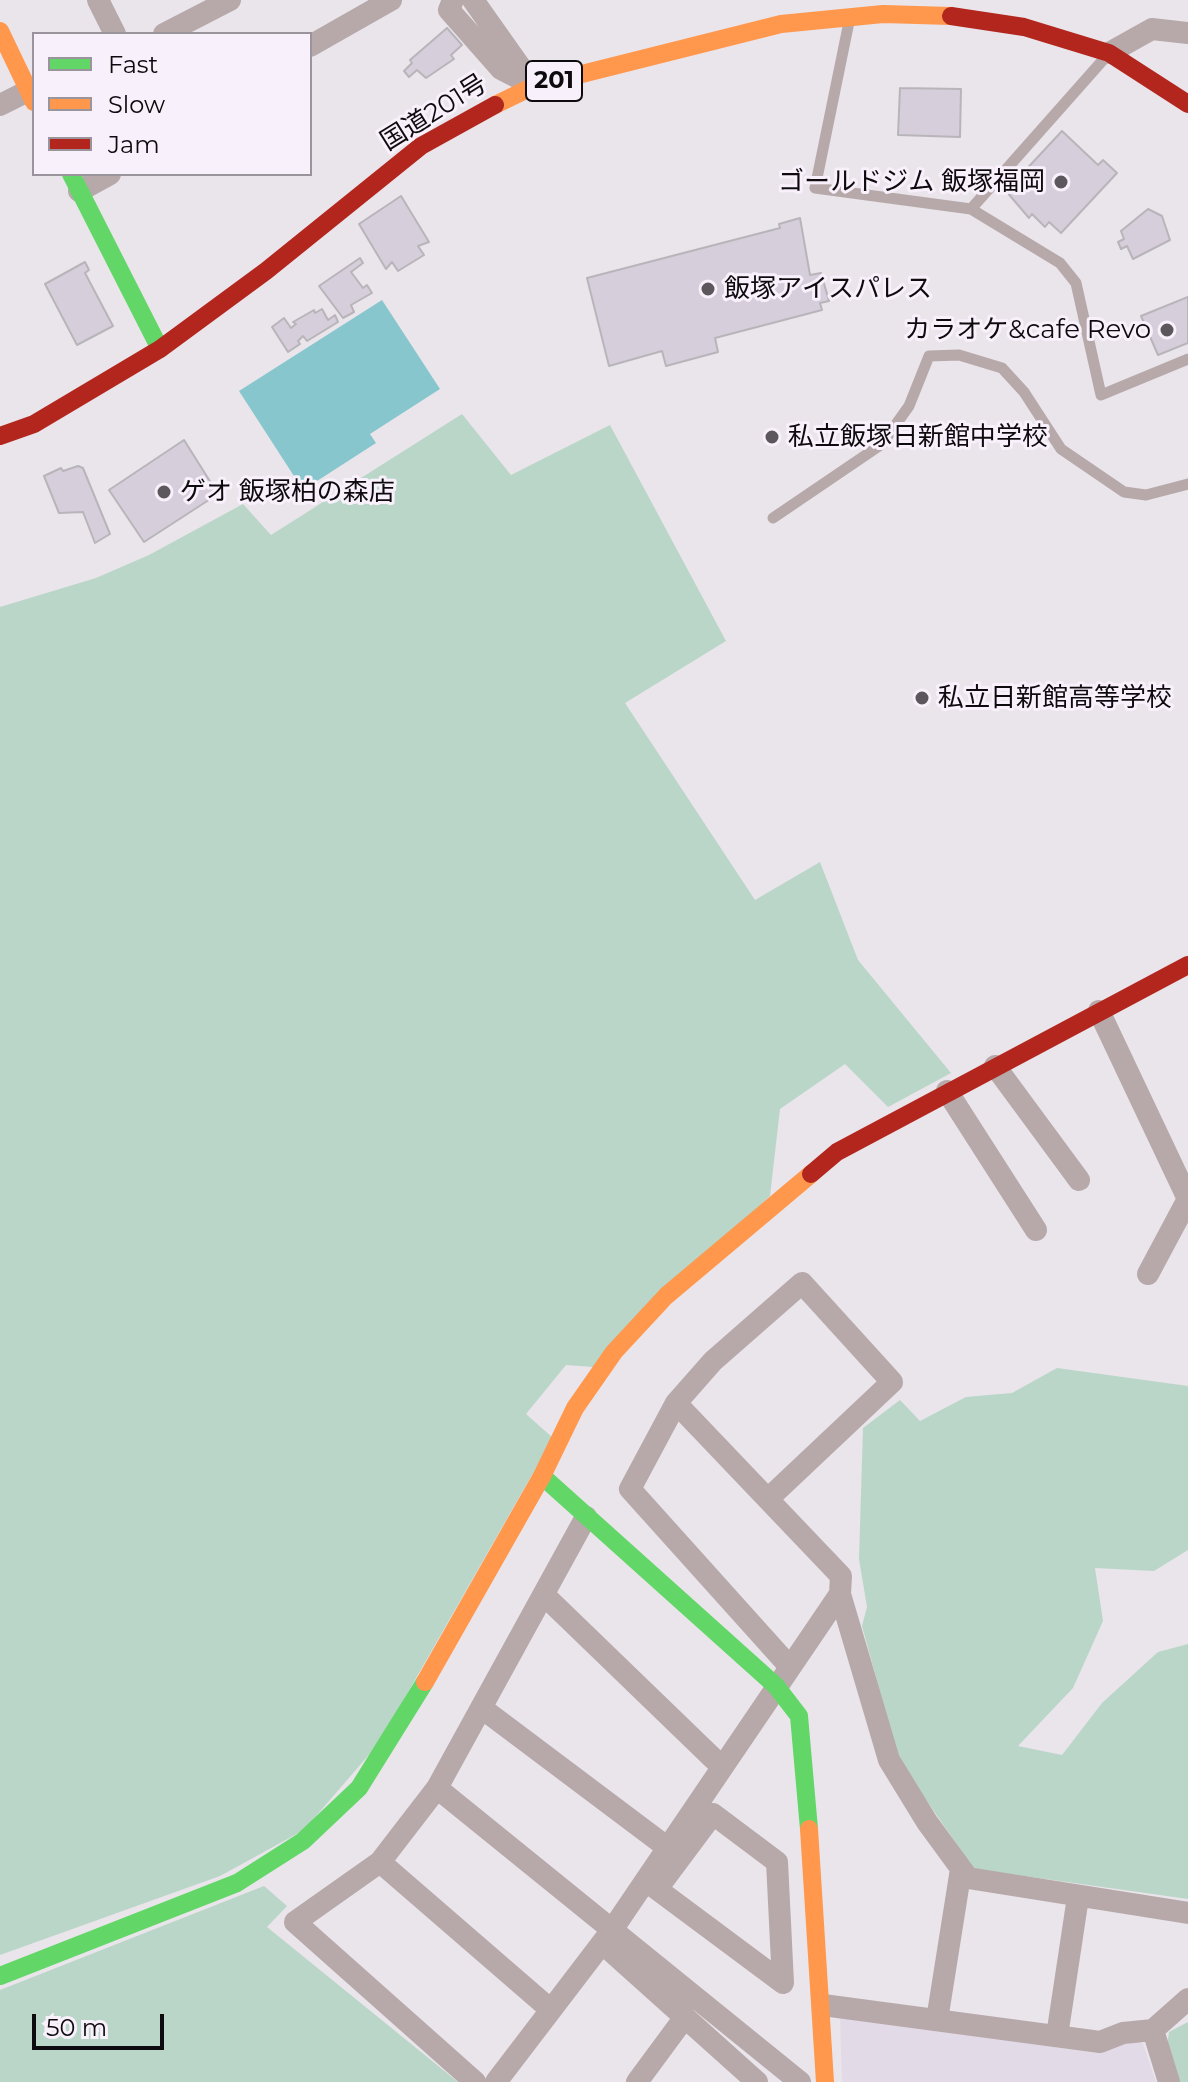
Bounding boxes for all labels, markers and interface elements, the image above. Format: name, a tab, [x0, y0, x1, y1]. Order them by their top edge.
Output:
legend	[32, 32, 312, 176]
text: Fast	[108, 50, 158, 79]
road number: 201	[526, 61, 582, 101]
street label: 国道201号	[375, 68, 493, 158]
text: Slow	[108, 90, 165, 119]
text: Jam	[108, 130, 160, 159]
place label: ゴールドジム 飯塚福岡	[778, 166, 1045, 198]
marker: ゴールドジム 飯塚福岡	[1052, 173, 1070, 191]
place label: 飯塚アイスパレス	[724, 273, 932, 305]
marker: 飯塚アイスパレス	[699, 280, 717, 298]
place label: カラオケ&cafe Revo	[904, 314, 1151, 346]
marker: カラオケ&cafe Revo	[1158, 321, 1176, 339]
place label: 私立飯塚日新館中学校	[788, 421, 1048, 453]
marker: 私立飯塚日新館中学校	[763, 428, 781, 446]
place label: ゲオ 飯塚柏の森店	[180, 476, 395, 508]
marker: ゲオ 飯塚柏の森店	[155, 483, 173, 501]
place label: 私立日新館高等学校	[938, 682, 1172, 714]
marker: 私立日新館高等学校	[913, 689, 931, 707]
scale bar	[36, 1998, 168, 2048]
text: 50 m	[46, 2013, 107, 2042]

